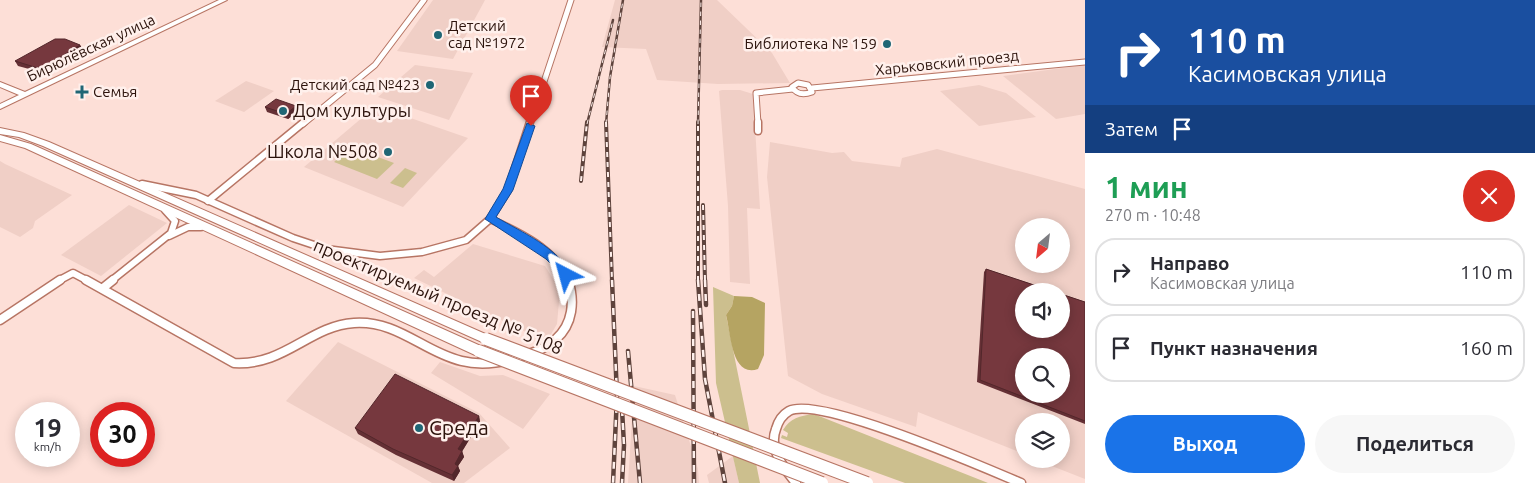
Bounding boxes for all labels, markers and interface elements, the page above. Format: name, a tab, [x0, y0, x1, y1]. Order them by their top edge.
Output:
street label: Бирюлёвская улица	[24, 10, 157, 85]
place label: Детский сад №1972	[448, 17, 525, 51]
icon: right	[1105, 20, 1170, 85]
text: 110 m	[1188, 20, 1286, 60]
marker: Детский сад №1972	[432, 29, 444, 41]
place label: Библиотека № 159	[745, 35, 877, 52]
marker: Библиотека № 159	[881, 38, 893, 50]
street label: Харьковский проезд	[874, 46, 1020, 78]
text: Касимовская улица	[1188, 61, 1387, 86]
pin	[510, 75, 552, 126]
place label: Детский сад №423	[290, 76, 420, 93]
marker: Детский сад №423	[424, 79, 436, 91]
icon: arrive	[517, 82, 545, 110]
place label: Семья	[93, 83, 137, 100]
marker: Семья	[75, 85, 89, 99]
place label: Дом культуры	[293, 100, 411, 120]
marker: Дом культуры	[277, 105, 289, 117]
icon: arrive	[1168, 115, 1196, 143]
text: Затем	[1105, 118, 1158, 140]
place label: Школа №508	[267, 141, 378, 161]
marker: Школа №508	[382, 146, 394, 158]
text: 1 мин	[1105, 170, 1188, 204]
button: close	[1463, 170, 1515, 222]
text: 270 m · 10:48	[1105, 206, 1201, 224]
north arrow	[1015, 218, 1070, 272]
map controls	[1015, 218, 1070, 468]
street label: проектируемый проезд № 5108	[311, 234, 566, 358]
position arrow	[539, 248, 591, 300]
text: Направо	[1150, 252, 1230, 274]
icon: right	[1107, 258, 1135, 286]
text: 110 m	[1460, 261, 1513, 283]
text: Касимовская улица	[1150, 274, 1295, 292]
button: sound	[1015, 283, 1070, 338]
icon: arrive	[1107, 334, 1135, 362]
text: Пункт назначения	[1150, 337, 1318, 359]
text: 160 m	[1460, 337, 1513, 359]
button: search	[1015, 348, 1070, 403]
speed limit sign: 30	[90, 402, 155, 467]
button: layers	[1015, 413, 1070, 468]
text: 19	[33, 414, 62, 442]
place label: Среда	[429, 415, 489, 439]
button: Выход	[1105, 415, 1305, 473]
button: Поделиться	[1315, 415, 1515, 473]
marker: Среда	[413, 422, 425, 434]
text: km/h	[34, 440, 61, 453]

